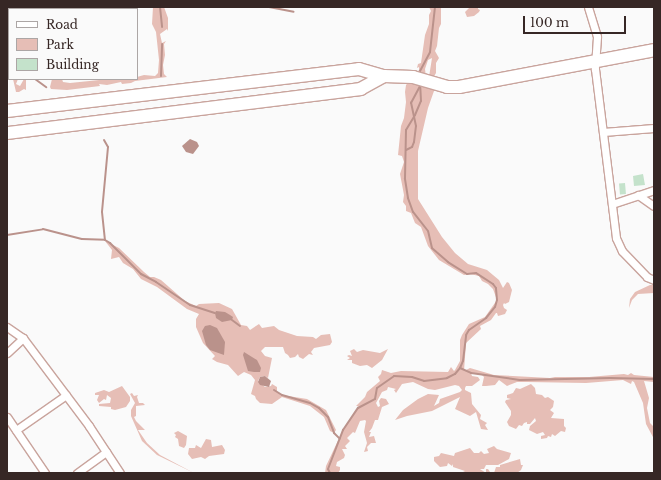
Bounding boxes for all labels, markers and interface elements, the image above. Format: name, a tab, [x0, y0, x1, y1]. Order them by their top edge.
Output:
legend	[8, 8, 138, 80]
scale bar	[525, 8, 628, 34]
text: 100 m	[530, 15, 569, 30]
text: Road	[46, 17, 78, 32]
text: Park	[46, 37, 74, 52]
text: Building	[46, 57, 99, 72]

